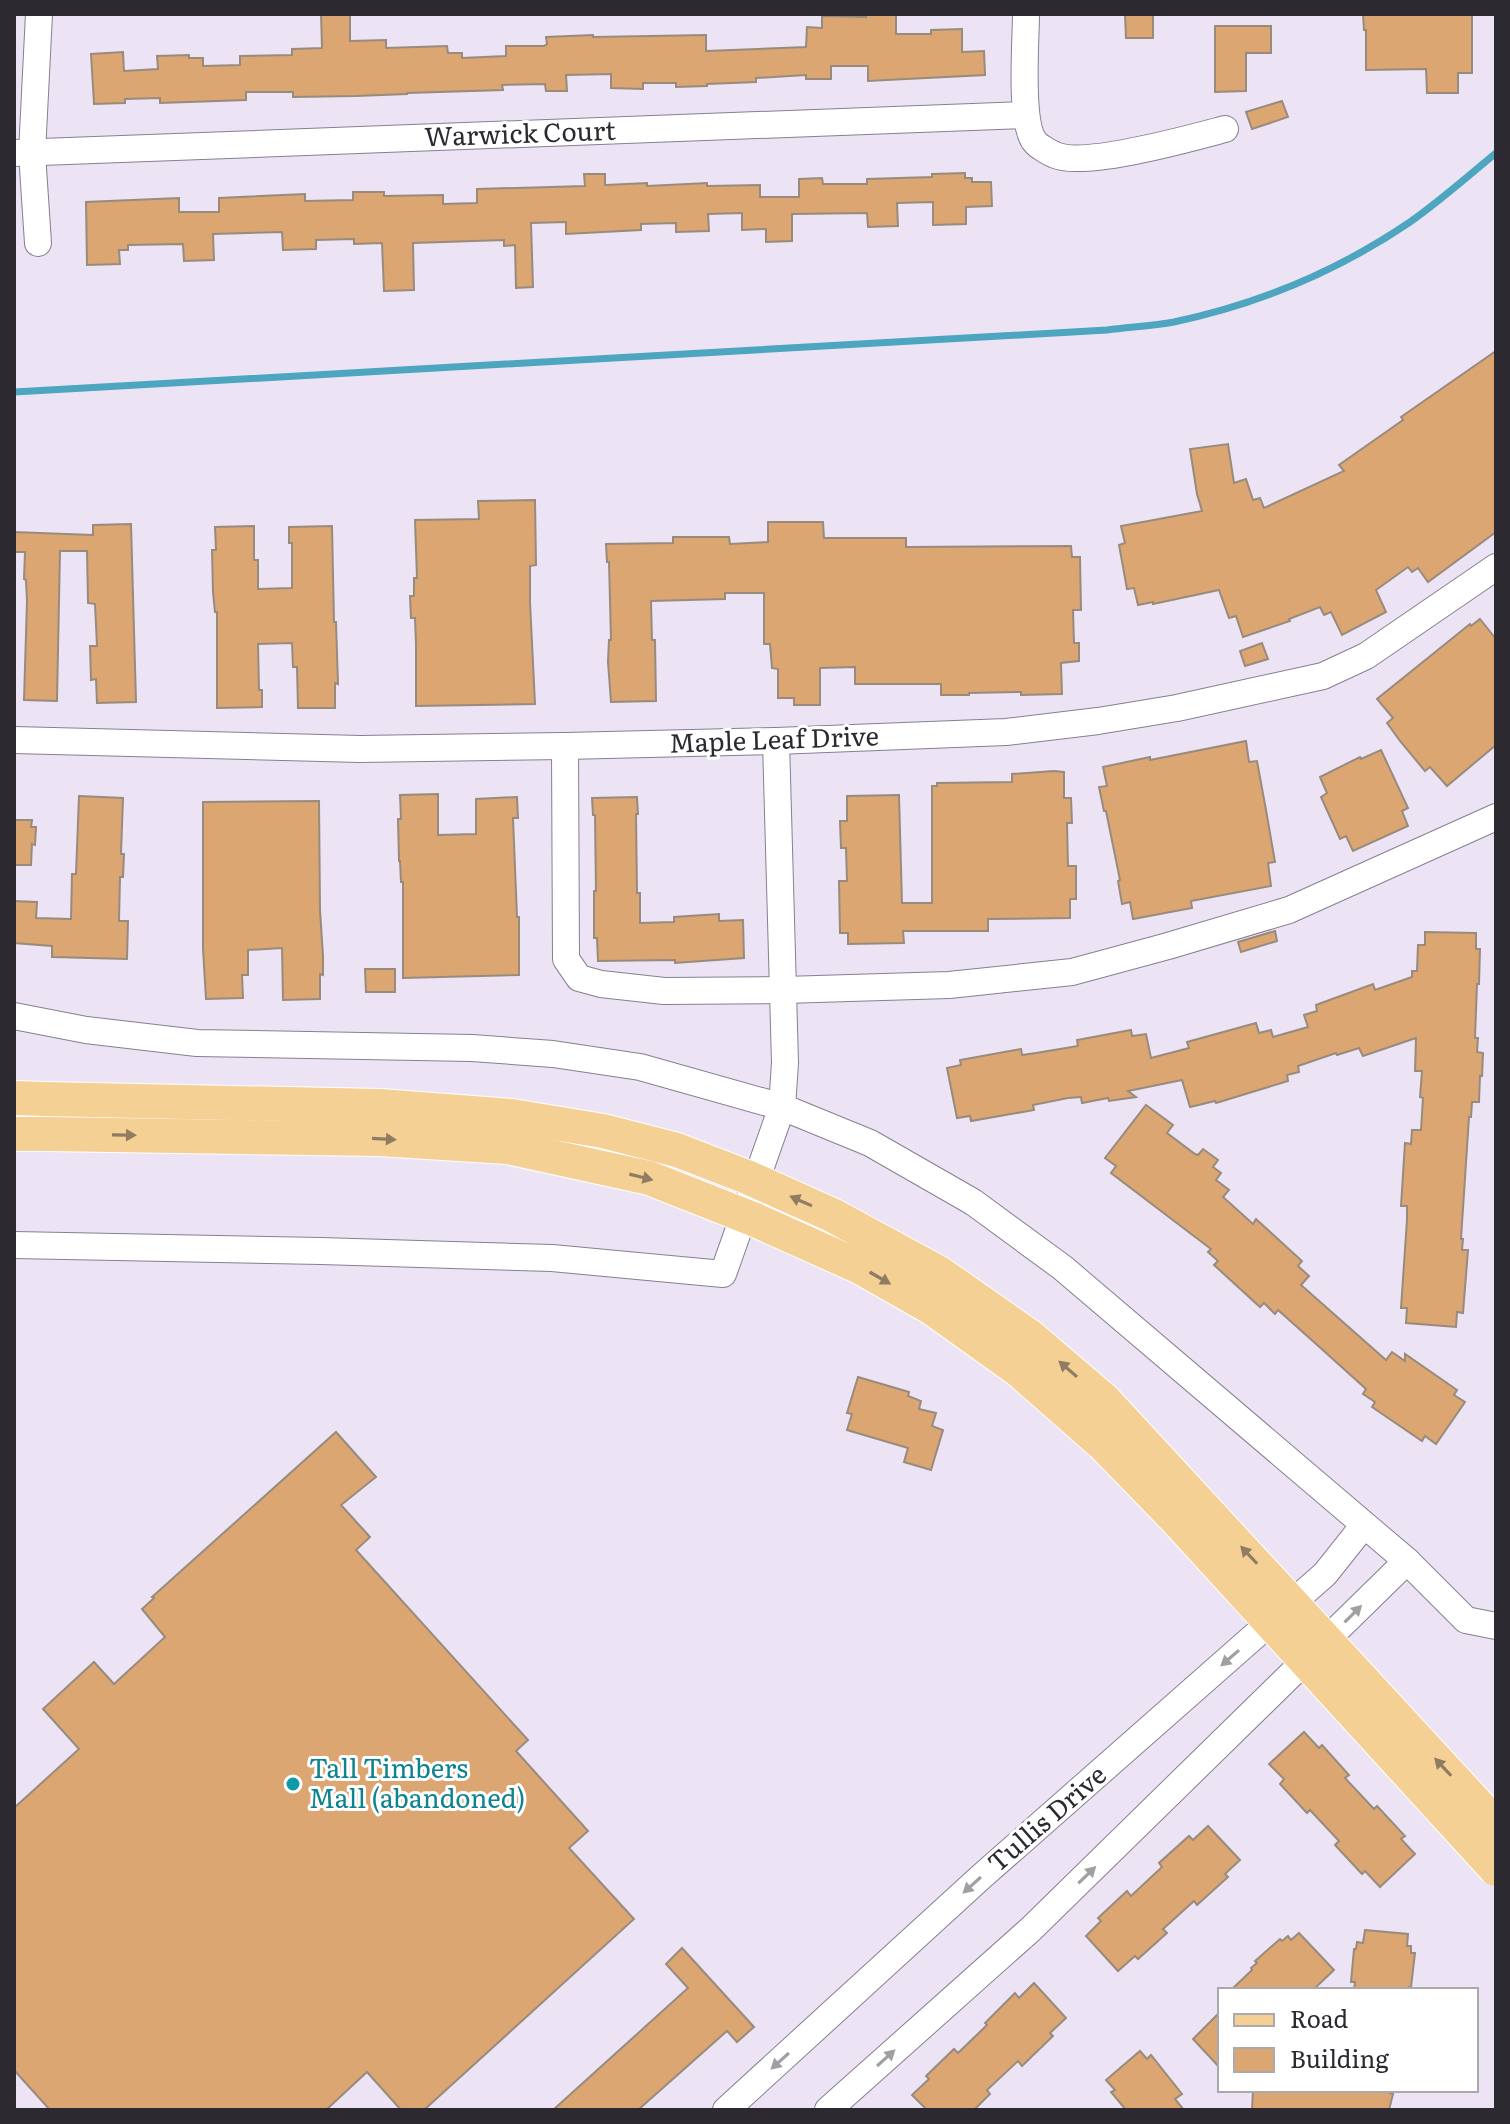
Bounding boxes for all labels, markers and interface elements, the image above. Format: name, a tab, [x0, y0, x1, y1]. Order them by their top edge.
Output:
street label: Warwick Court	[424, 109, 617, 154]
street label: Maple Leaf Drive	[668, 714, 879, 761]
one-way arrow	[112, 1129, 137, 1142]
one-way arrow	[372, 1133, 397, 1146]
one-way arrow	[628, 1171, 653, 1183]
one-way arrow	[790, 1195, 813, 1208]
one-way arrow	[869, 1271, 891, 1285]
one-way arrow	[1058, 1361, 1078, 1378]
one-way arrow	[1240, 1546, 1258, 1565]
one-way arrow	[1343, 1606, 1362, 1624]
one-way arrow	[1220, 1649, 1240, 1666]
place label: Tall Timbers Mall (abandoned)	[309, 1747, 525, 1816]
street label: Tullis Drive	[977, 1754, 1113, 1880]
one-way arrow	[1435, 1758, 1453, 1777]
marker: Tall Timbers Mall (abandoned)	[284, 1775, 302, 1793]
one-way arrow	[1077, 1866, 1096, 1884]
one-way arrow	[962, 1876, 981, 1894]
legend	[1218, 1988, 1478, 2092]
text: Road	[1290, 2000, 1349, 2035]
text: Building	[1290, 2040, 1389, 2075]
one-way arrow	[876, 2050, 896, 2067]
one-way arrow	[770, 2052, 790, 2070]

